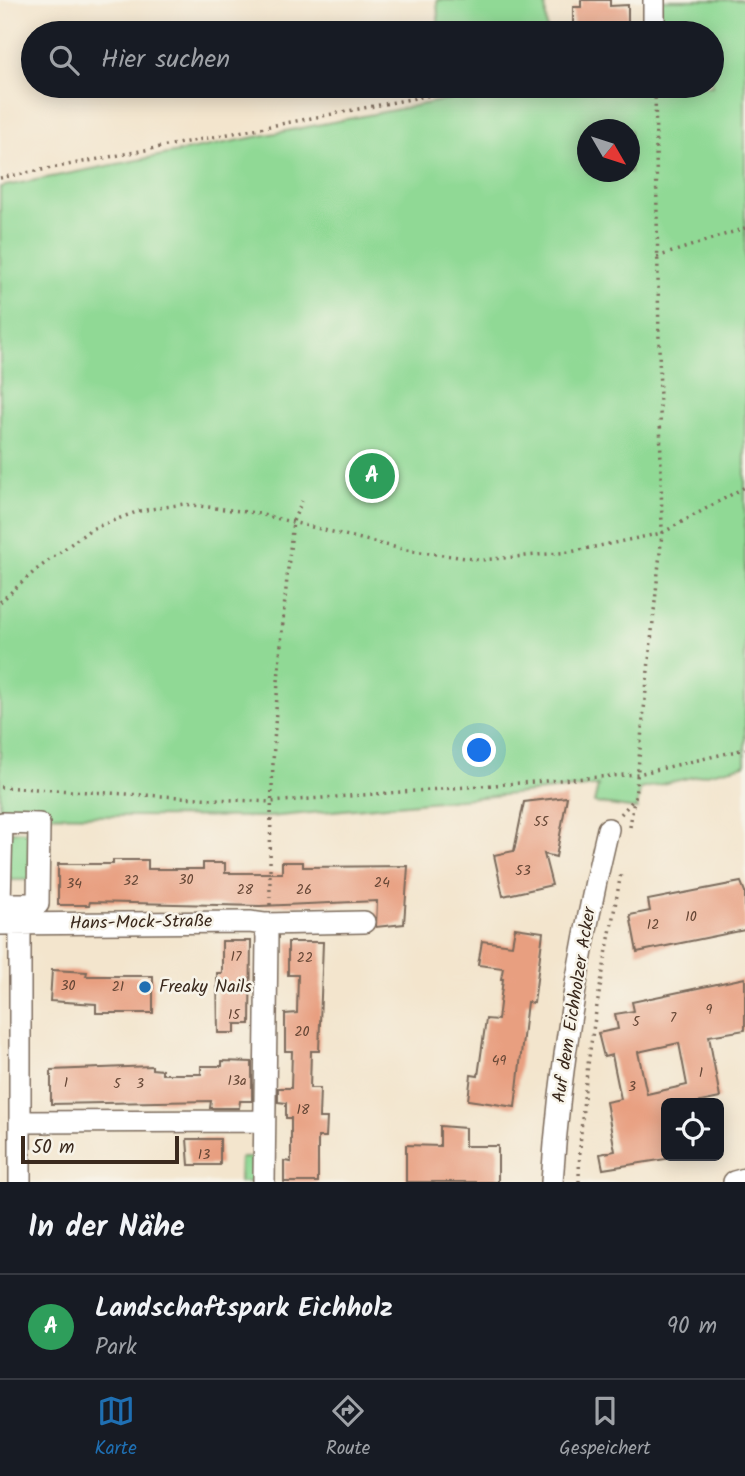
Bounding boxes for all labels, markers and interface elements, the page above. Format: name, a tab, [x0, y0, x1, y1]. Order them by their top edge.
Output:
search box	[21, 21, 724, 98]
text: Hier suchen	[101, 39, 230, 81]
icon: search	[45, 41, 83, 79]
north arrow	[577, 119, 640, 182]
pin: A	[349, 450, 395, 502]
your location	[462, 733, 496, 767]
house number: 55	[533, 811, 550, 833]
house number: 53	[515, 860, 531, 882]
house number: 30	[179, 869, 194, 891]
house number: 32	[123, 870, 139, 892]
house number: 24	[374, 872, 390, 894]
house number: 34	[66, 873, 82, 895]
house number: 28	[237, 879, 254, 901]
house number: 26	[296, 879, 312, 901]
street label: Auf dem Eichholzer Acker	[545, 904, 605, 1105]
house number: 10	[685, 906, 697, 928]
street label: Hans-Mock-Straße	[69, 907, 213, 939]
house number: 12	[647, 914, 659, 936]
house number: 17	[231, 946, 242, 968]
house number: 22	[297, 947, 313, 969]
place label: Freaky Nails	[159, 973, 252, 1002]
house number: 30	[61, 975, 76, 997]
house number: 21	[112, 976, 124, 998]
marker: Freaky Nails	[137, 979, 153, 995]
house number: 9	[706, 999, 713, 1021]
house number: 15	[228, 1004, 241, 1026]
house number: 7	[670, 1007, 677, 1029]
house number: 5	[632, 1011, 641, 1033]
house number: 20	[294, 1021, 310, 1043]
house number: 49	[492, 1050, 506, 1072]
house number: 1	[699, 1062, 703, 1084]
house number: 13a	[228, 1070, 246, 1092]
house number: 1	[64, 1072, 68, 1094]
house number: 5	[113, 1073, 122, 1095]
house number: 3	[136, 1073, 144, 1095]
house number: 3	[628, 1076, 636, 1098]
map controls	[661, 1098, 724, 1161]
button: locate	[661, 1098, 724, 1161]
house number: 18	[297, 1099, 310, 1121]
scale bar	[21, 1133, 178, 1165]
text: 50 m	[32, 1133, 74, 1163]
house number: 13	[198, 1144, 210, 1166]
text: In der Nähe	[28, 1204, 185, 1252]
text: Landschaftspark Eichholz	[95, 1288, 393, 1330]
text: A	[44, 1309, 58, 1345]
text: 90 m	[667, 1309, 717, 1345]
text: Park	[95, 1330, 137, 1366]
tab: Karte	[94, 1392, 137, 1464]
tab: Route	[326, 1392, 370, 1464]
tab: Gespeichert	[559, 1392, 651, 1464]

